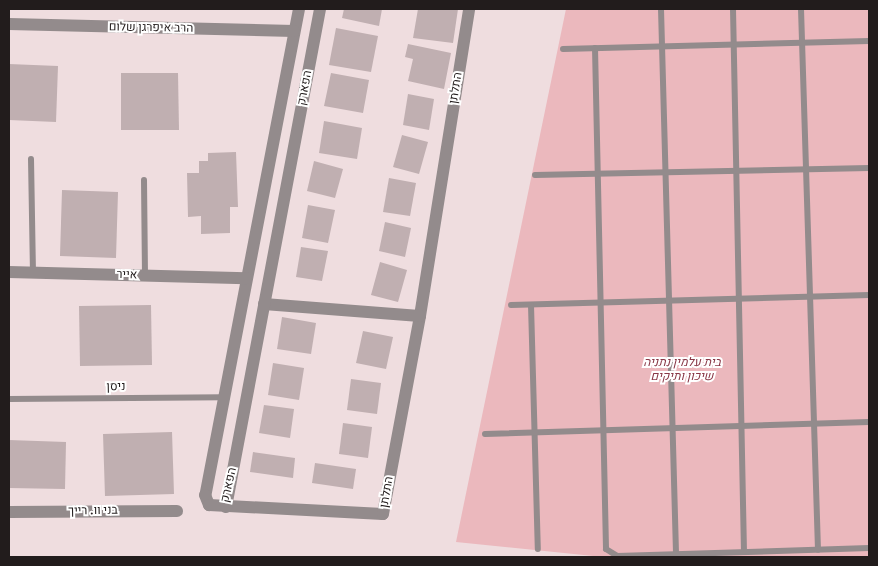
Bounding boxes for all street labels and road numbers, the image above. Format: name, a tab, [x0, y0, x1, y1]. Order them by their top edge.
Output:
street label: הרב איפרגן שלום	[109, 20, 193, 36]
street label: הפארק	[295, 69, 315, 107]
street label: התלתן	[446, 71, 466, 105]
street label: אייר	[116, 267, 138, 283]
street label: ניסן	[106, 380, 126, 394]
street label: הפארק	[218, 466, 240, 504]
street label: התלתן	[377, 475, 397, 509]
street label: בני וו. רייך	[68, 503, 118, 519]

